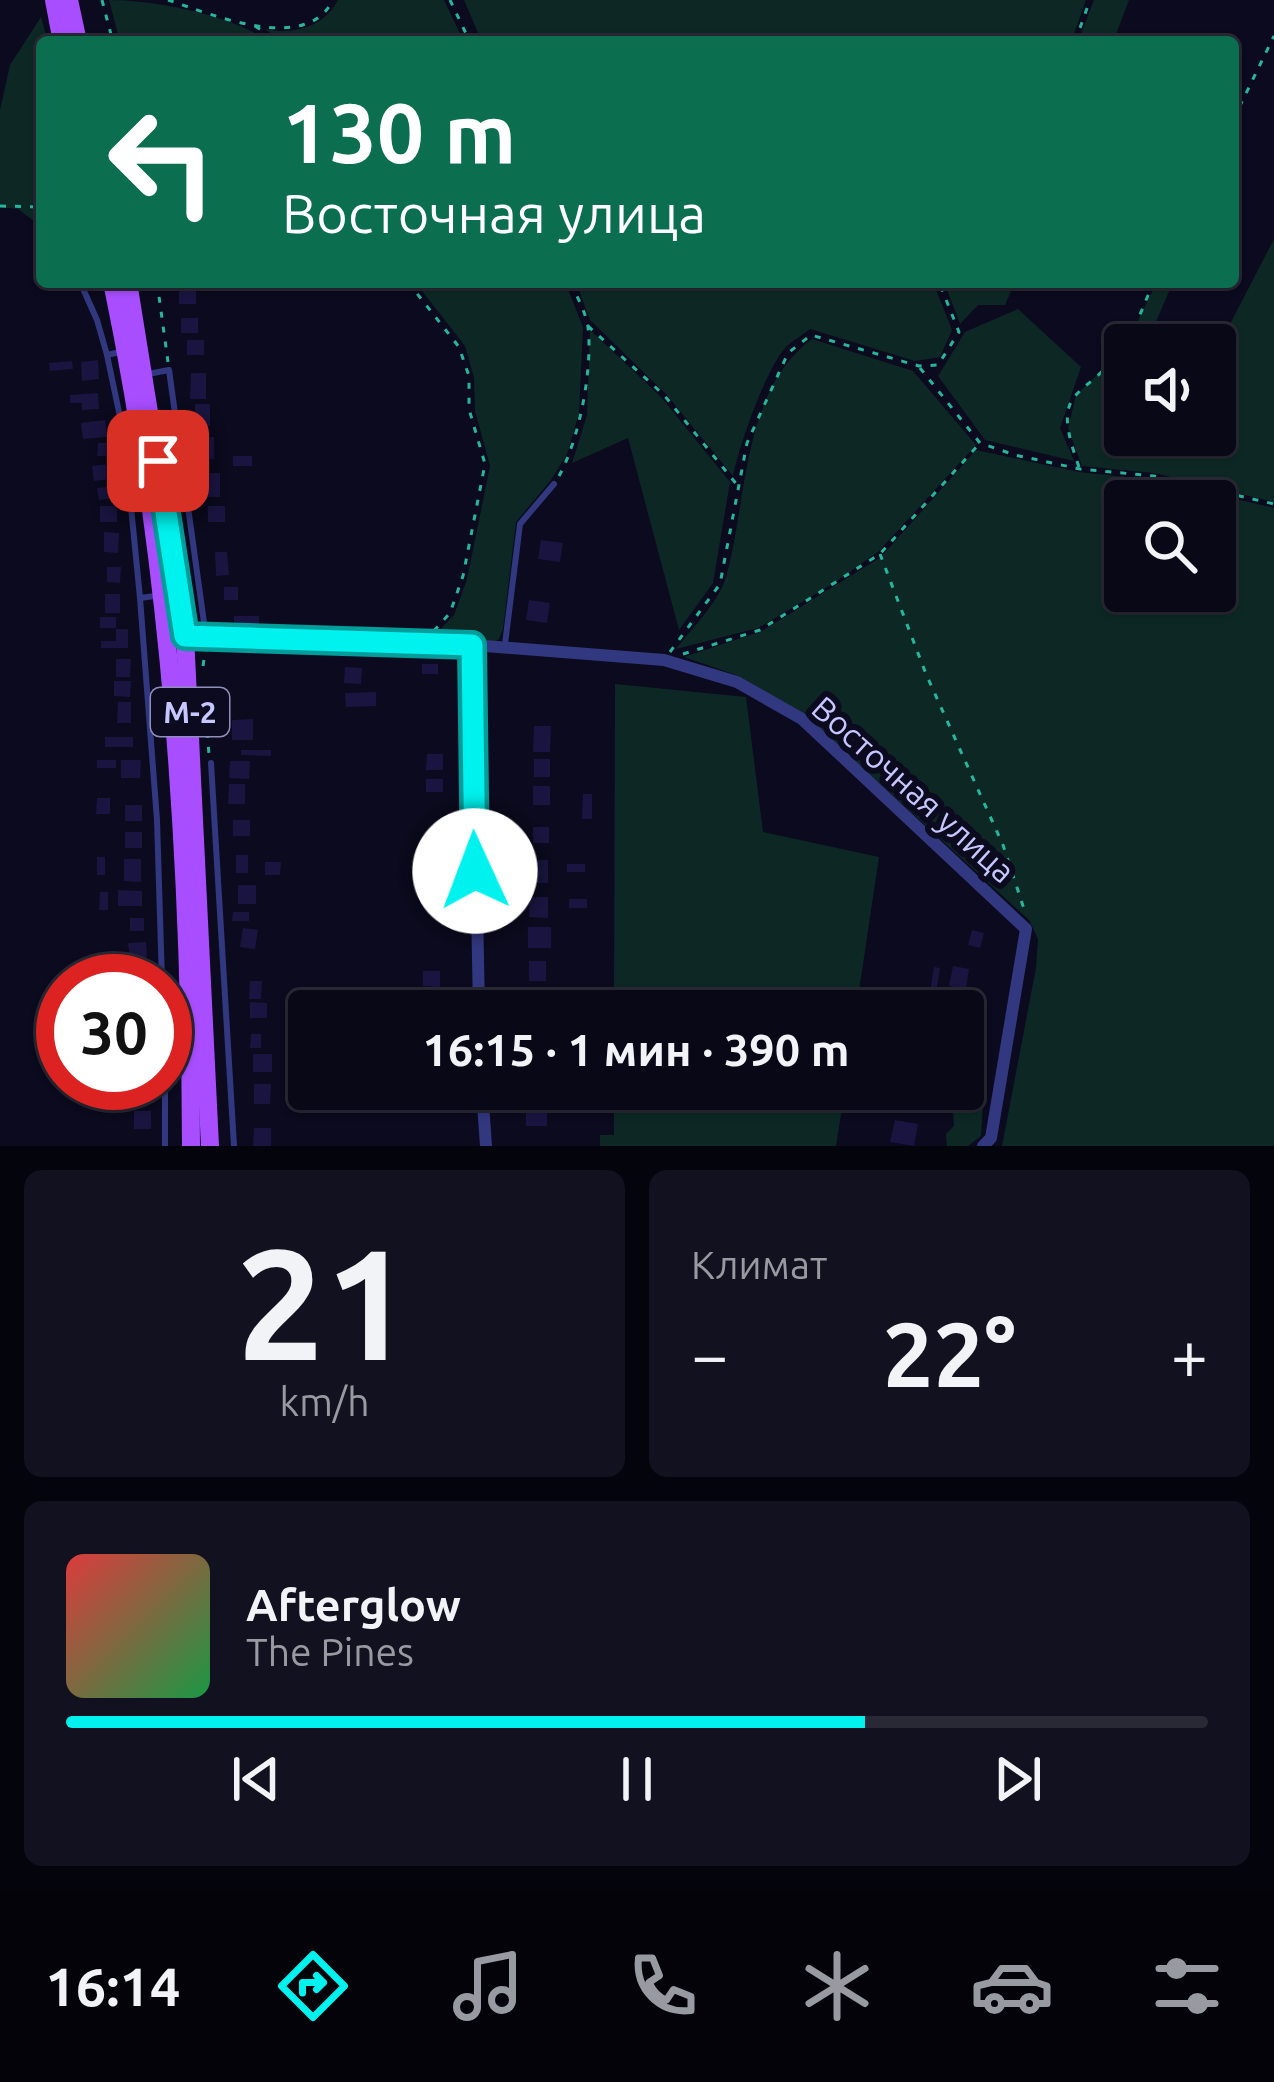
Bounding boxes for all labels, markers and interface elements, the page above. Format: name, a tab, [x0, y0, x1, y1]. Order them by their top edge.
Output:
icon: left	[84, 84, 240, 240]
text: 130 m	[282, 85, 516, 179]
text: Восточная улица	[282, 183, 706, 243]
map controls	[1104, 324, 1236, 612]
button: sound	[1104, 324, 1236, 456]
pin	[107, 410, 209, 512]
icon: arrive	[125, 428, 191, 494]
button: search	[1104, 480, 1236, 612]
road number: М-2	[151, 688, 229, 736]
street label: Восточная улица	[805, 689, 1023, 889]
position arrow	[412, 808, 538, 934]
speed limit sign: 30	[36, 954, 192, 1110]
text: 16:15 · 1 мин · 390 m	[422, 1024, 850, 1075]
text: 21	[237, 1215, 412, 1389]
text: Климат	[691, 1243, 827, 1286]
text: 22°	[883, 1303, 1016, 1404]
text: −	[691, 1317, 728, 1391]
text: +	[1171, 1317, 1208, 1391]
text: km/h	[279, 1380, 370, 1423]
text: Afterglow	[246, 1579, 461, 1630]
text: The Pines	[246, 1630, 414, 1673]
icon: previous	[223, 1746, 289, 1812]
icon: pause	[604, 1746, 670, 1812]
icon: next	[985, 1746, 1051, 1812]
icon: directions	[271, 1944, 355, 2028]
icon: music	[446, 1944, 530, 2028]
icon: phone	[621, 1944, 705, 2028]
icon: climate	[795, 1944, 879, 2028]
icon: car	[970, 1944, 1054, 2028]
icon: filters	[1145, 1944, 1229, 2028]
text: 16:14	[45, 1956, 180, 2016]

